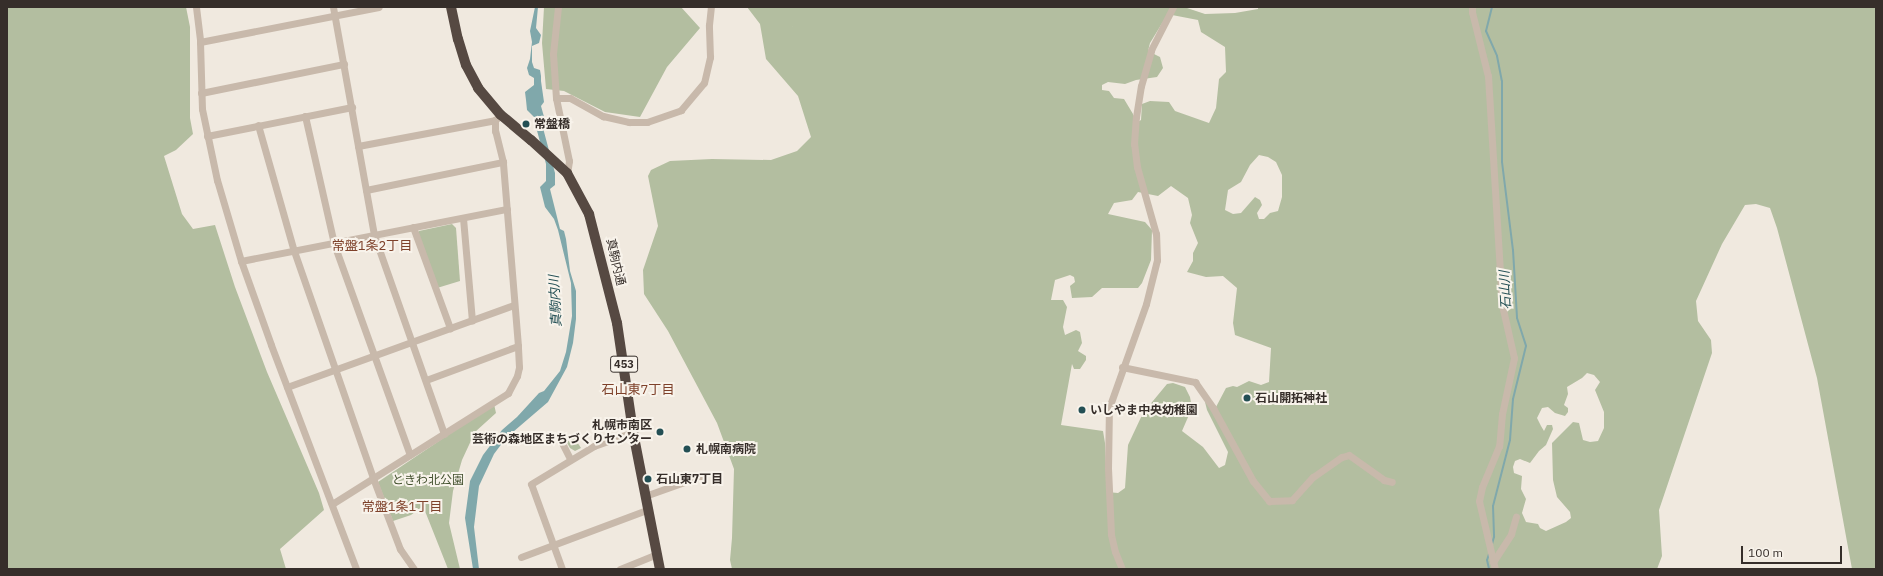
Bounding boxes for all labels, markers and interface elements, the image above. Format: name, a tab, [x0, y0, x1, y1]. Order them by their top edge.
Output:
place label: 常盤橋	[534, 117, 570, 131]
marker: 常盤橋	[521, 119, 531, 129]
street label: 真駒内通	[604, 237, 628, 287]
district label: 常盤1条2丁目	[332, 238, 412, 254]
water label: 石山川	[1497, 270, 1515, 310]
water label: 真駒内川	[547, 275, 565, 327]
road number: 453	[610, 355, 638, 373]
district label: 石山東7丁目	[602, 382, 674, 398]
place label: 石山開拓神社	[1255, 391, 1327, 405]
marker: 石山開拓神社	[1242, 393, 1252, 403]
place label: いしやま中央幼稚園	[1090, 403, 1198, 417]
marker: いしやま中央幼稚園	[1077, 405, 1087, 415]
place label: 札幌市南区 芸術の森地区まちづくりセンター	[472, 418, 652, 446]
marker: 札幌市南区 芸術の森地区まちづくりセンター	[655, 427, 665, 437]
place label: 札幌南病院	[696, 442, 756, 456]
marker: 札幌南病院	[681, 443, 693, 455]
place label: 石山東7丁目	[656, 472, 723, 486]
park label: ときわ北公園	[392, 473, 464, 487]
marker: 石山東7丁目	[643, 474, 653, 484]
district label: 常盤1条1丁目	[362, 499, 442, 515]
scale bar	[1743, 538, 1844, 564]
text: 100 m	[1748, 545, 1783, 560]

